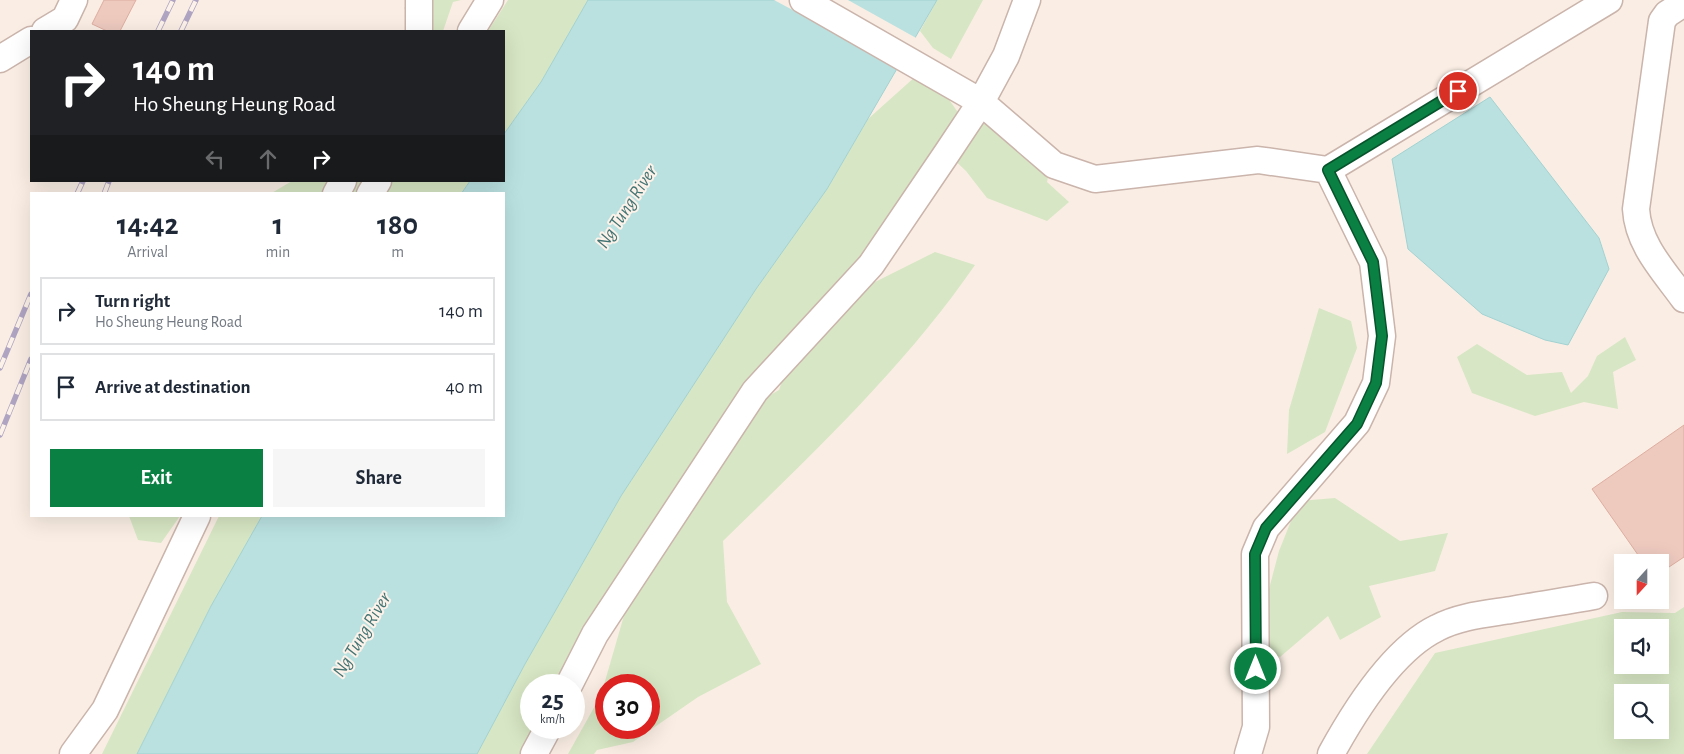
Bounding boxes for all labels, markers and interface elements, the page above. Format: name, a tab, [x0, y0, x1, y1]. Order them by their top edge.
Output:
icon: right	[50, 50, 115, 115]
text: 140 m	[133, 52, 215, 87]
pin	[1437, 70, 1479, 112]
icon: arrive	[1444, 77, 1472, 105]
text: Ho Sheung Heung Road	[133, 93, 336, 115]
icon: left	[201, 145, 229, 173]
icon: ahead	[254, 145, 282, 173]
icon: right	[307, 145, 335, 173]
water label: Ng Tung River	[593, 161, 661, 252]
text: 14:42	[117, 210, 179, 240]
text: 1	[272, 210, 283, 240]
text: 180	[377, 210, 418, 240]
text: Arrival	[127, 244, 168, 260]
text: min	[265, 244, 290, 260]
text: m	[391, 244, 404, 260]
text: Turn right	[95, 292, 170, 311]
icon: right	[52, 297, 80, 325]
text: 140 m	[439, 302, 483, 321]
text: Ho Sheung Heung Road	[95, 314, 242, 330]
icon: arrive	[52, 373, 80, 401]
text: Arrive at destination	[95, 378, 251, 397]
text: 40 m	[445, 378, 483, 397]
button: Exit	[50, 449, 263, 507]
button: Share	[273, 449, 485, 507]
north arrow	[1614, 554, 1669, 609]
map controls	[1614, 554, 1669, 739]
water label: Ng Tung River	[329, 589, 395, 680]
button: sound	[1614, 619, 1669, 674]
position arrow	[1229, 642, 1281, 694]
speed limit sign: 30	[595, 674, 660, 739]
button: search	[1614, 684, 1669, 739]
text: 25	[541, 688, 564, 713]
text: km/h	[540, 713, 565, 725]

